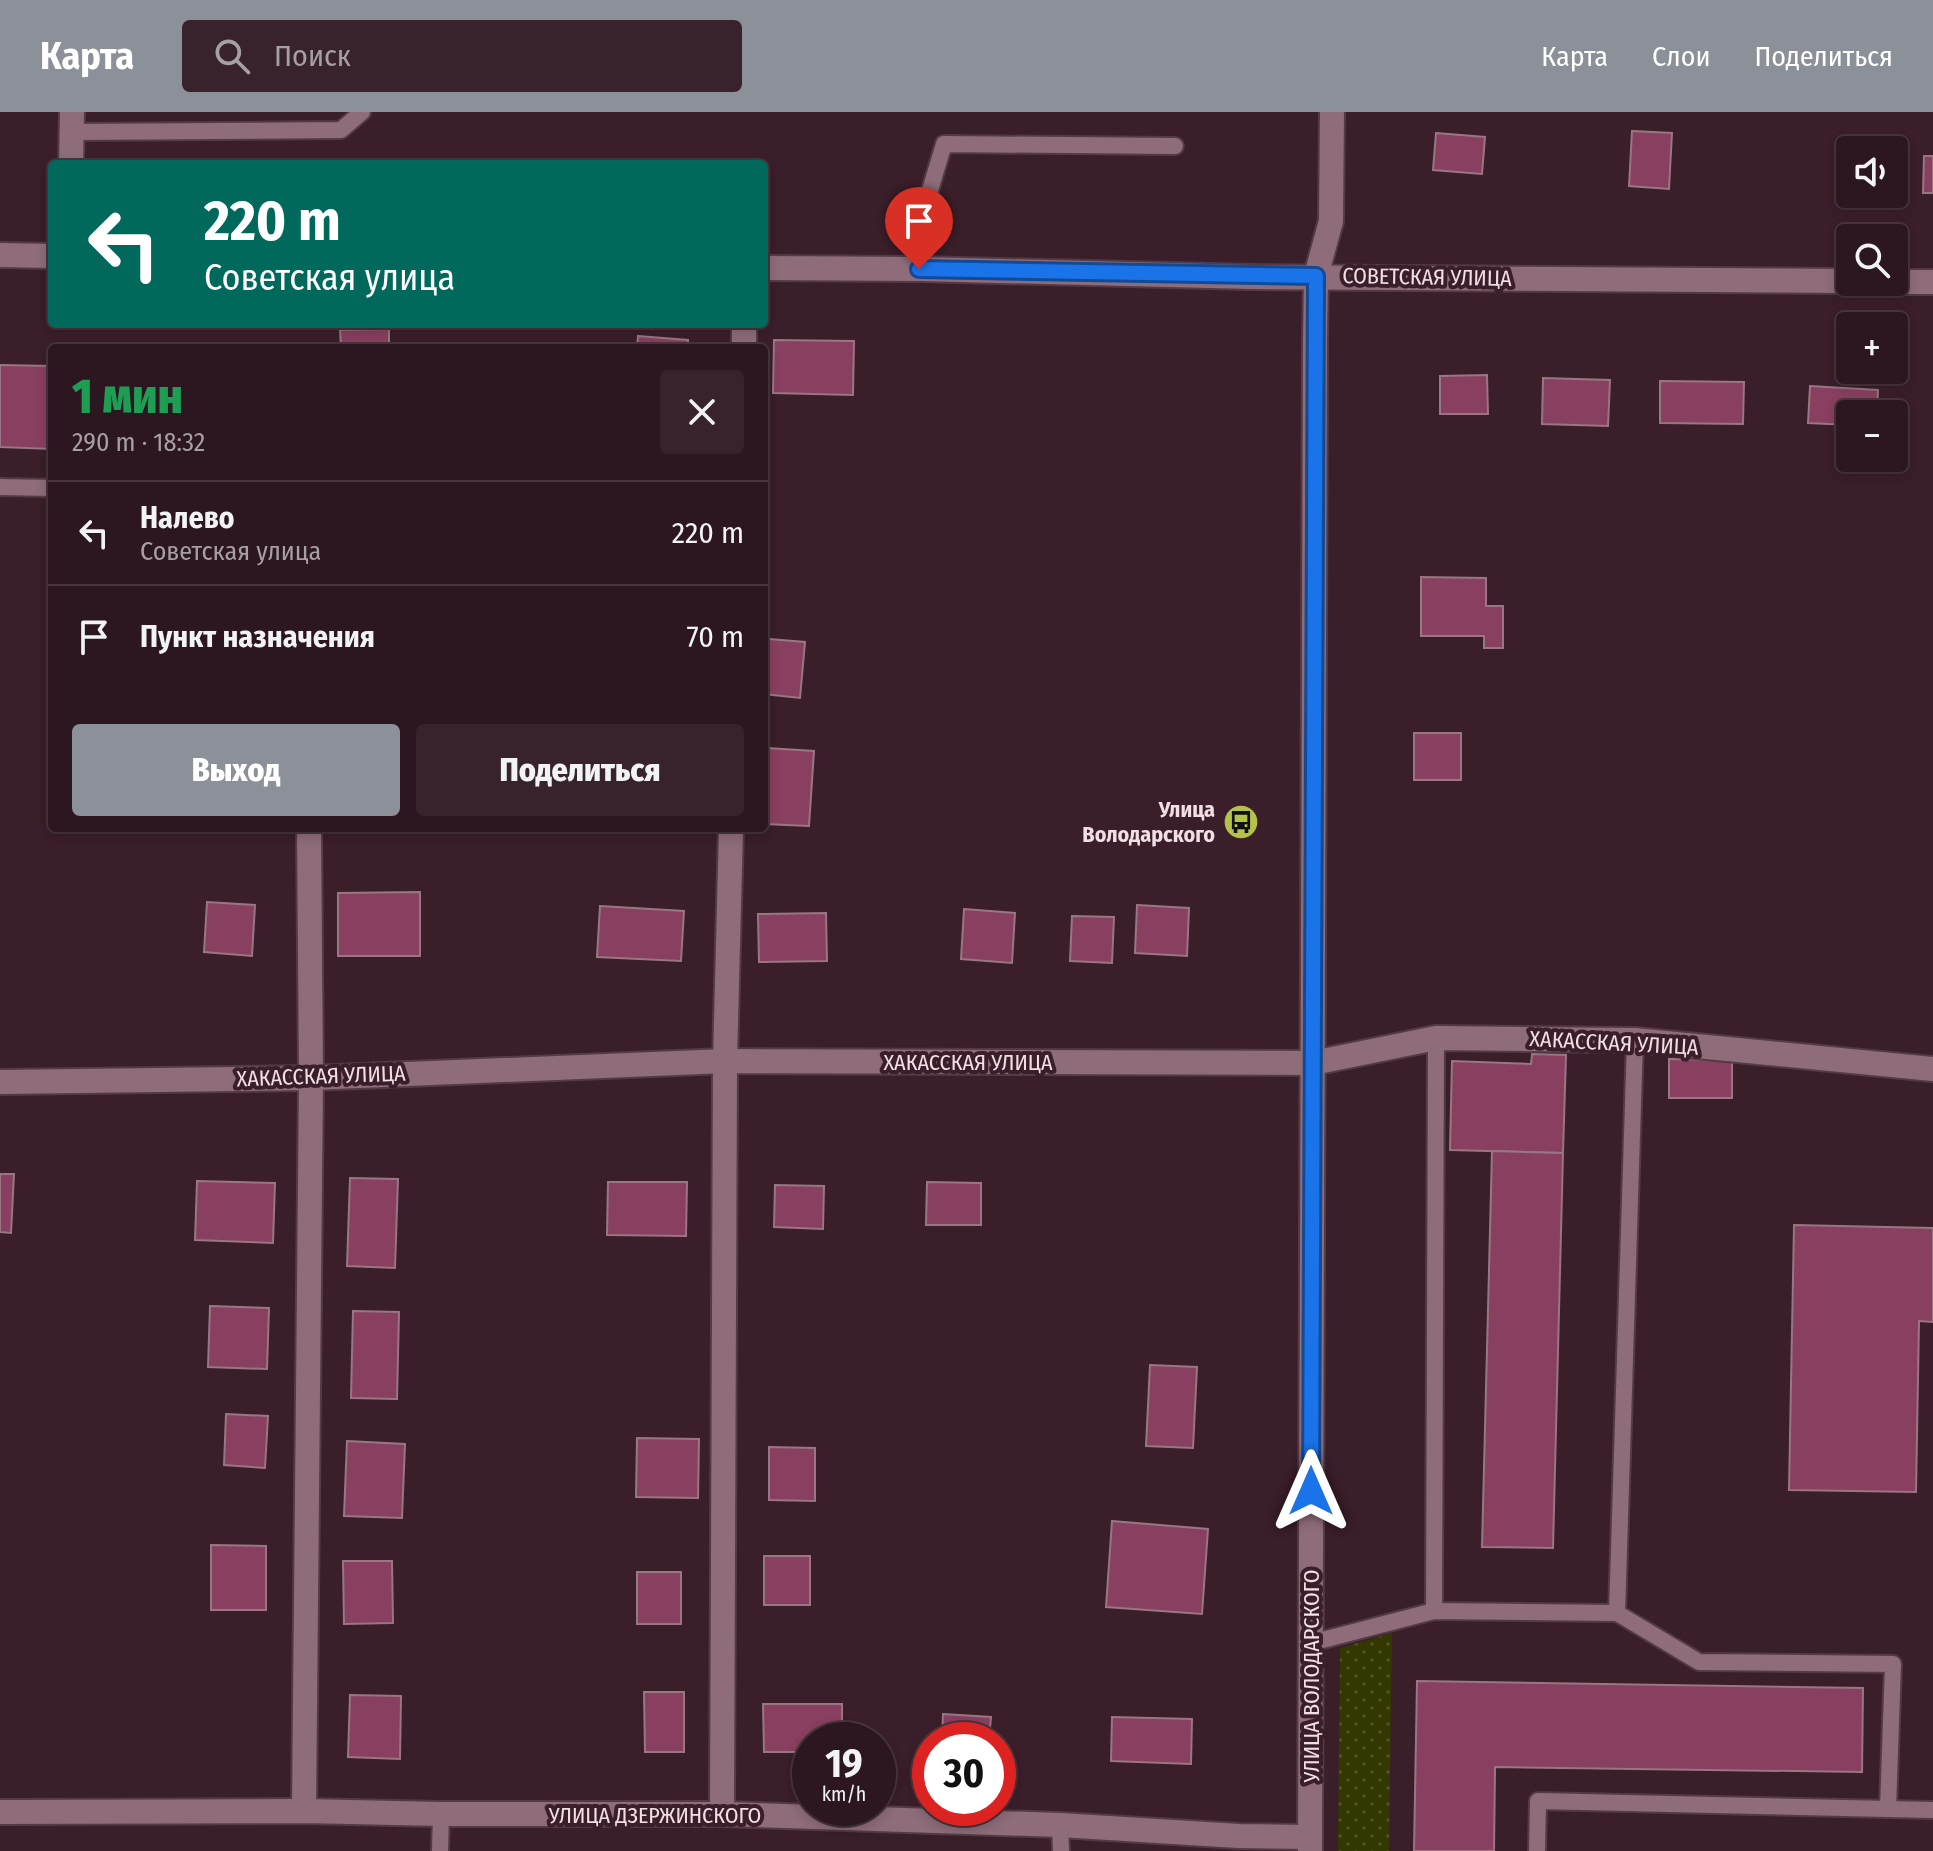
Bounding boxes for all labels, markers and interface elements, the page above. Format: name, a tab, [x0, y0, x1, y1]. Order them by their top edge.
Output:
search box	[182, 20, 742, 92]
text: Карта	[40, 33, 134, 79]
icon: search	[210, 34, 254, 78]
text: Поиск	[274, 38, 351, 74]
text: Карта	[1541, 40, 1608, 73]
text: Слои	[1652, 40, 1710, 73]
text: Поделиться	[1754, 40, 1893, 73]
map controls	[1836, 136, 1908, 472]
button: sound	[1836, 136, 1908, 208]
pin	[885, 187, 953, 269]
text: 220 m	[204, 188, 341, 255]
icon: left	[72, 192, 176, 296]
icon: arrive	[897, 199, 941, 243]
button: search	[1836, 224, 1908, 296]
text: Советская улица	[204, 256, 455, 300]
street label: СОВЕТСКАЯ УЛИЦА	[1342, 262, 1512, 292]
button: +	[1836, 312, 1908, 384]
text: 1 мин	[72, 368, 183, 426]
button: close	[660, 370, 744, 454]
button: −	[1836, 400, 1908, 472]
text: 290 m · 18:32	[72, 427, 205, 458]
text: Налево	[140, 500, 235, 536]
icon: left	[72, 511, 116, 555]
text: 220 m	[672, 515, 744, 551]
text: Советская улица	[140, 536, 321, 567]
icon: arrive	[72, 615, 116, 659]
text: Пункт назначения	[140, 619, 375, 655]
text: 70 m	[686, 619, 744, 655]
button: Выход	[72, 724, 400, 816]
button: Поделиться	[416, 724, 744, 816]
place label: Улица Володарского	[1082, 796, 1215, 848]
bus stop icon: Улица Володарского	[1222, 803, 1260, 841]
street label: ХАКАССКАЯ УЛИЦА	[1529, 1025, 1700, 1061]
street label: ХАКАССКАЯ УЛИЦА	[883, 1049, 1053, 1076]
street label: ХАКАССКАЯ УЛИЦА	[236, 1060, 406, 1092]
position arrow	[1269, 1449, 1353, 1533]
street label: УЛИЦА ВОЛОДАРСКОГО	[1298, 1570, 1325, 1783]
speed limit sign: 30	[912, 1722, 1016, 1826]
text: 19	[825, 1740, 863, 1788]
text: km/h	[822, 1782, 866, 1806]
street label: УЛИЦА ДЗЕРЖИНСКОГО	[548, 1802, 761, 1829]

